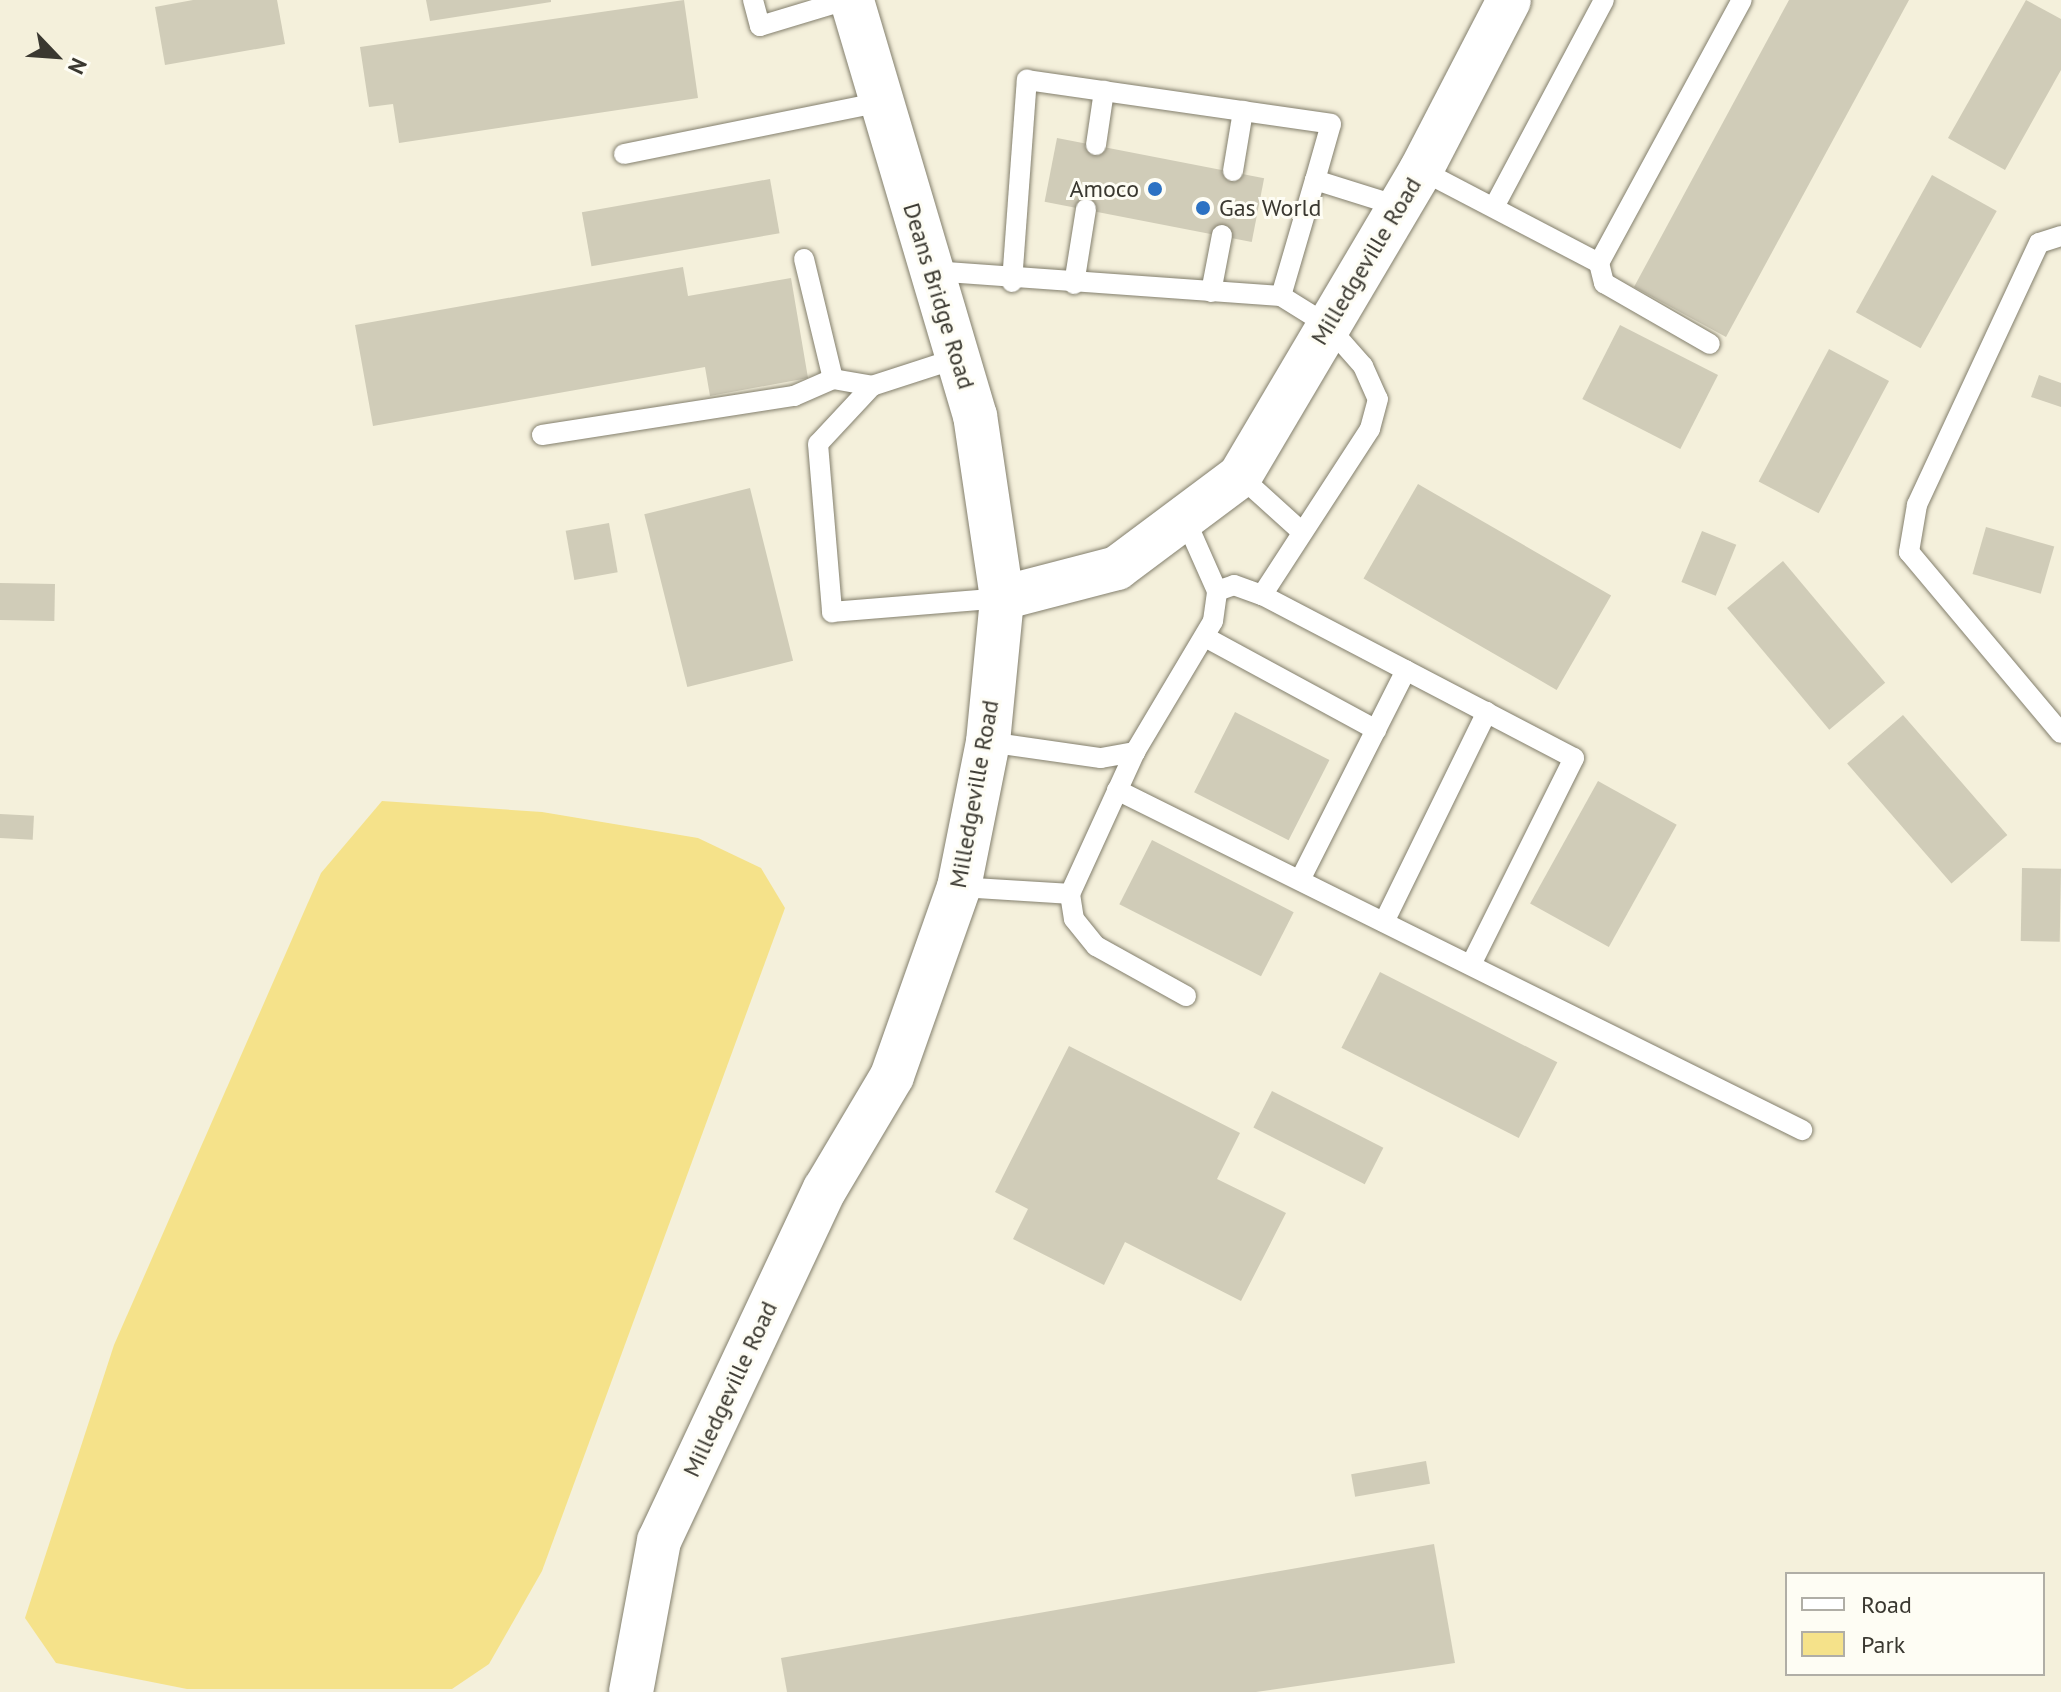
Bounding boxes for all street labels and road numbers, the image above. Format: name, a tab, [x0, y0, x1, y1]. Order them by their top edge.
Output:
street label: Milledgeville Road	[1305, 172, 1427, 350]
street label: Deans Bridge Road	[897, 199, 981, 393]
street label: Milledgeville Road	[943, 698, 1005, 890]
street label: Milledgeville Road	[677, 1297, 783, 1481]

